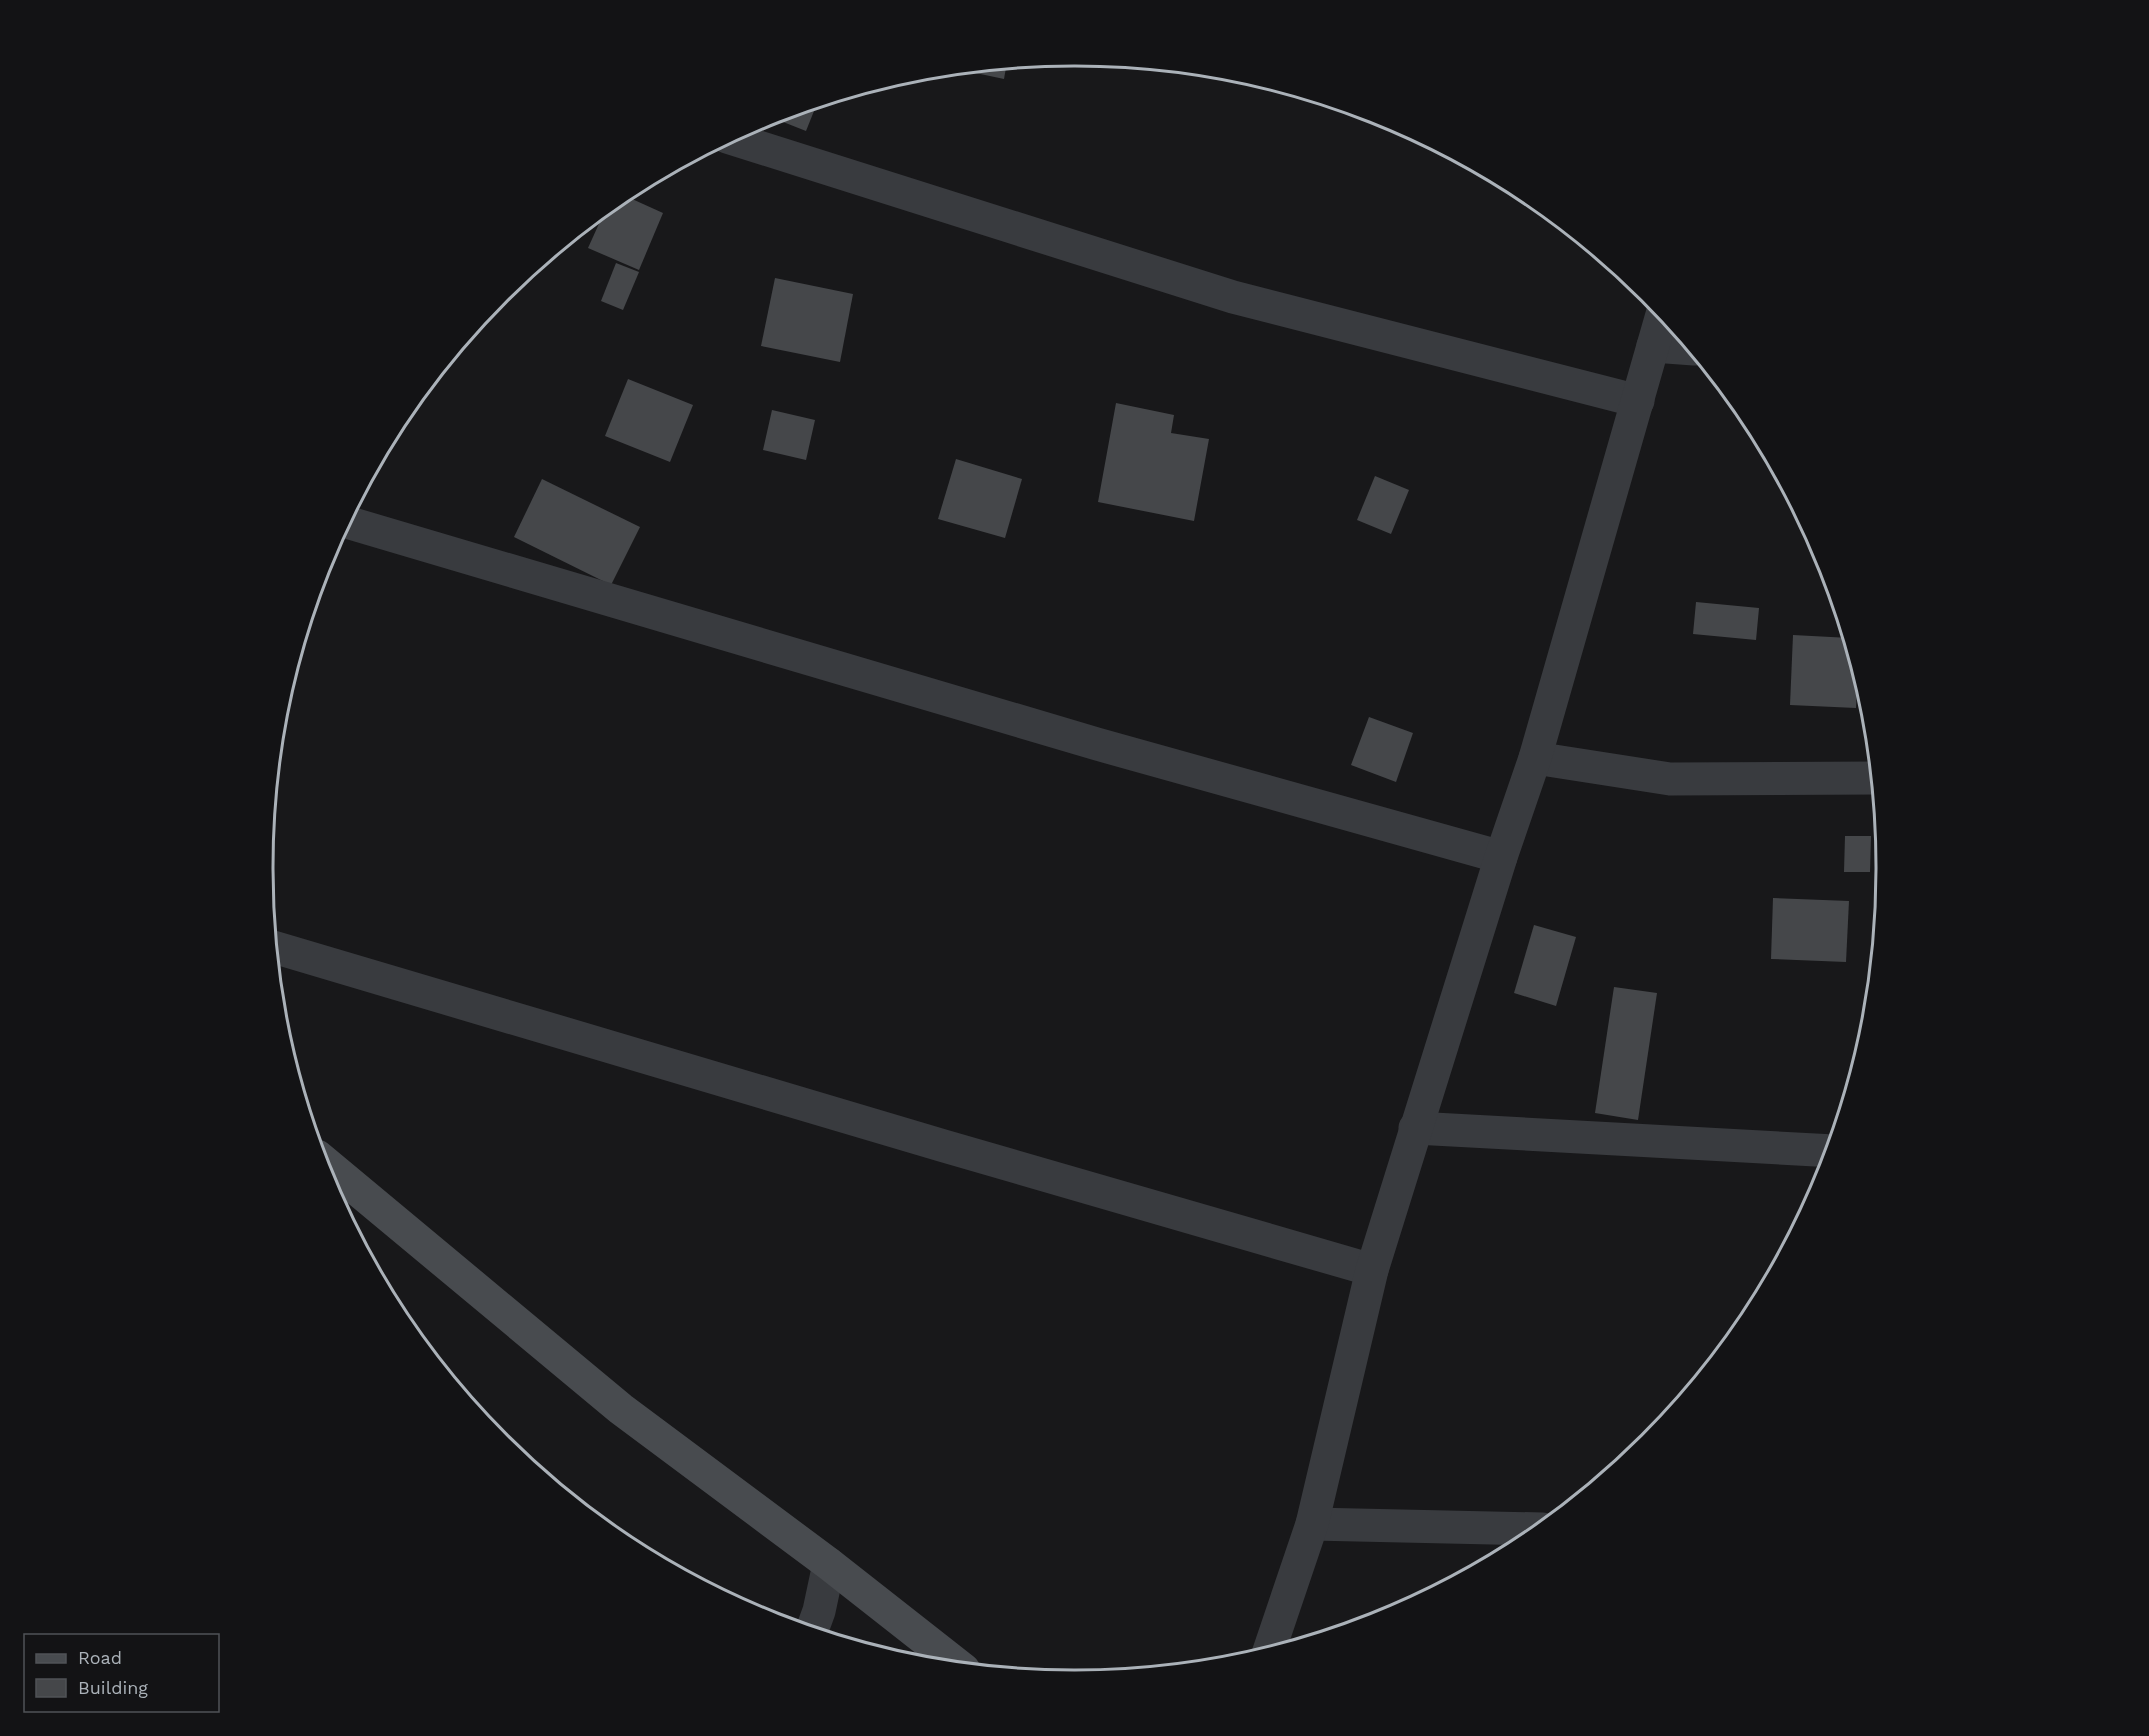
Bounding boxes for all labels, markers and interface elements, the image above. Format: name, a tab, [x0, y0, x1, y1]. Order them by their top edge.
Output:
legend	[24, 1634, 219, 1712]
text: Road	[78, 1647, 122, 1668]
text: Building	[78, 1677, 148, 1698]

